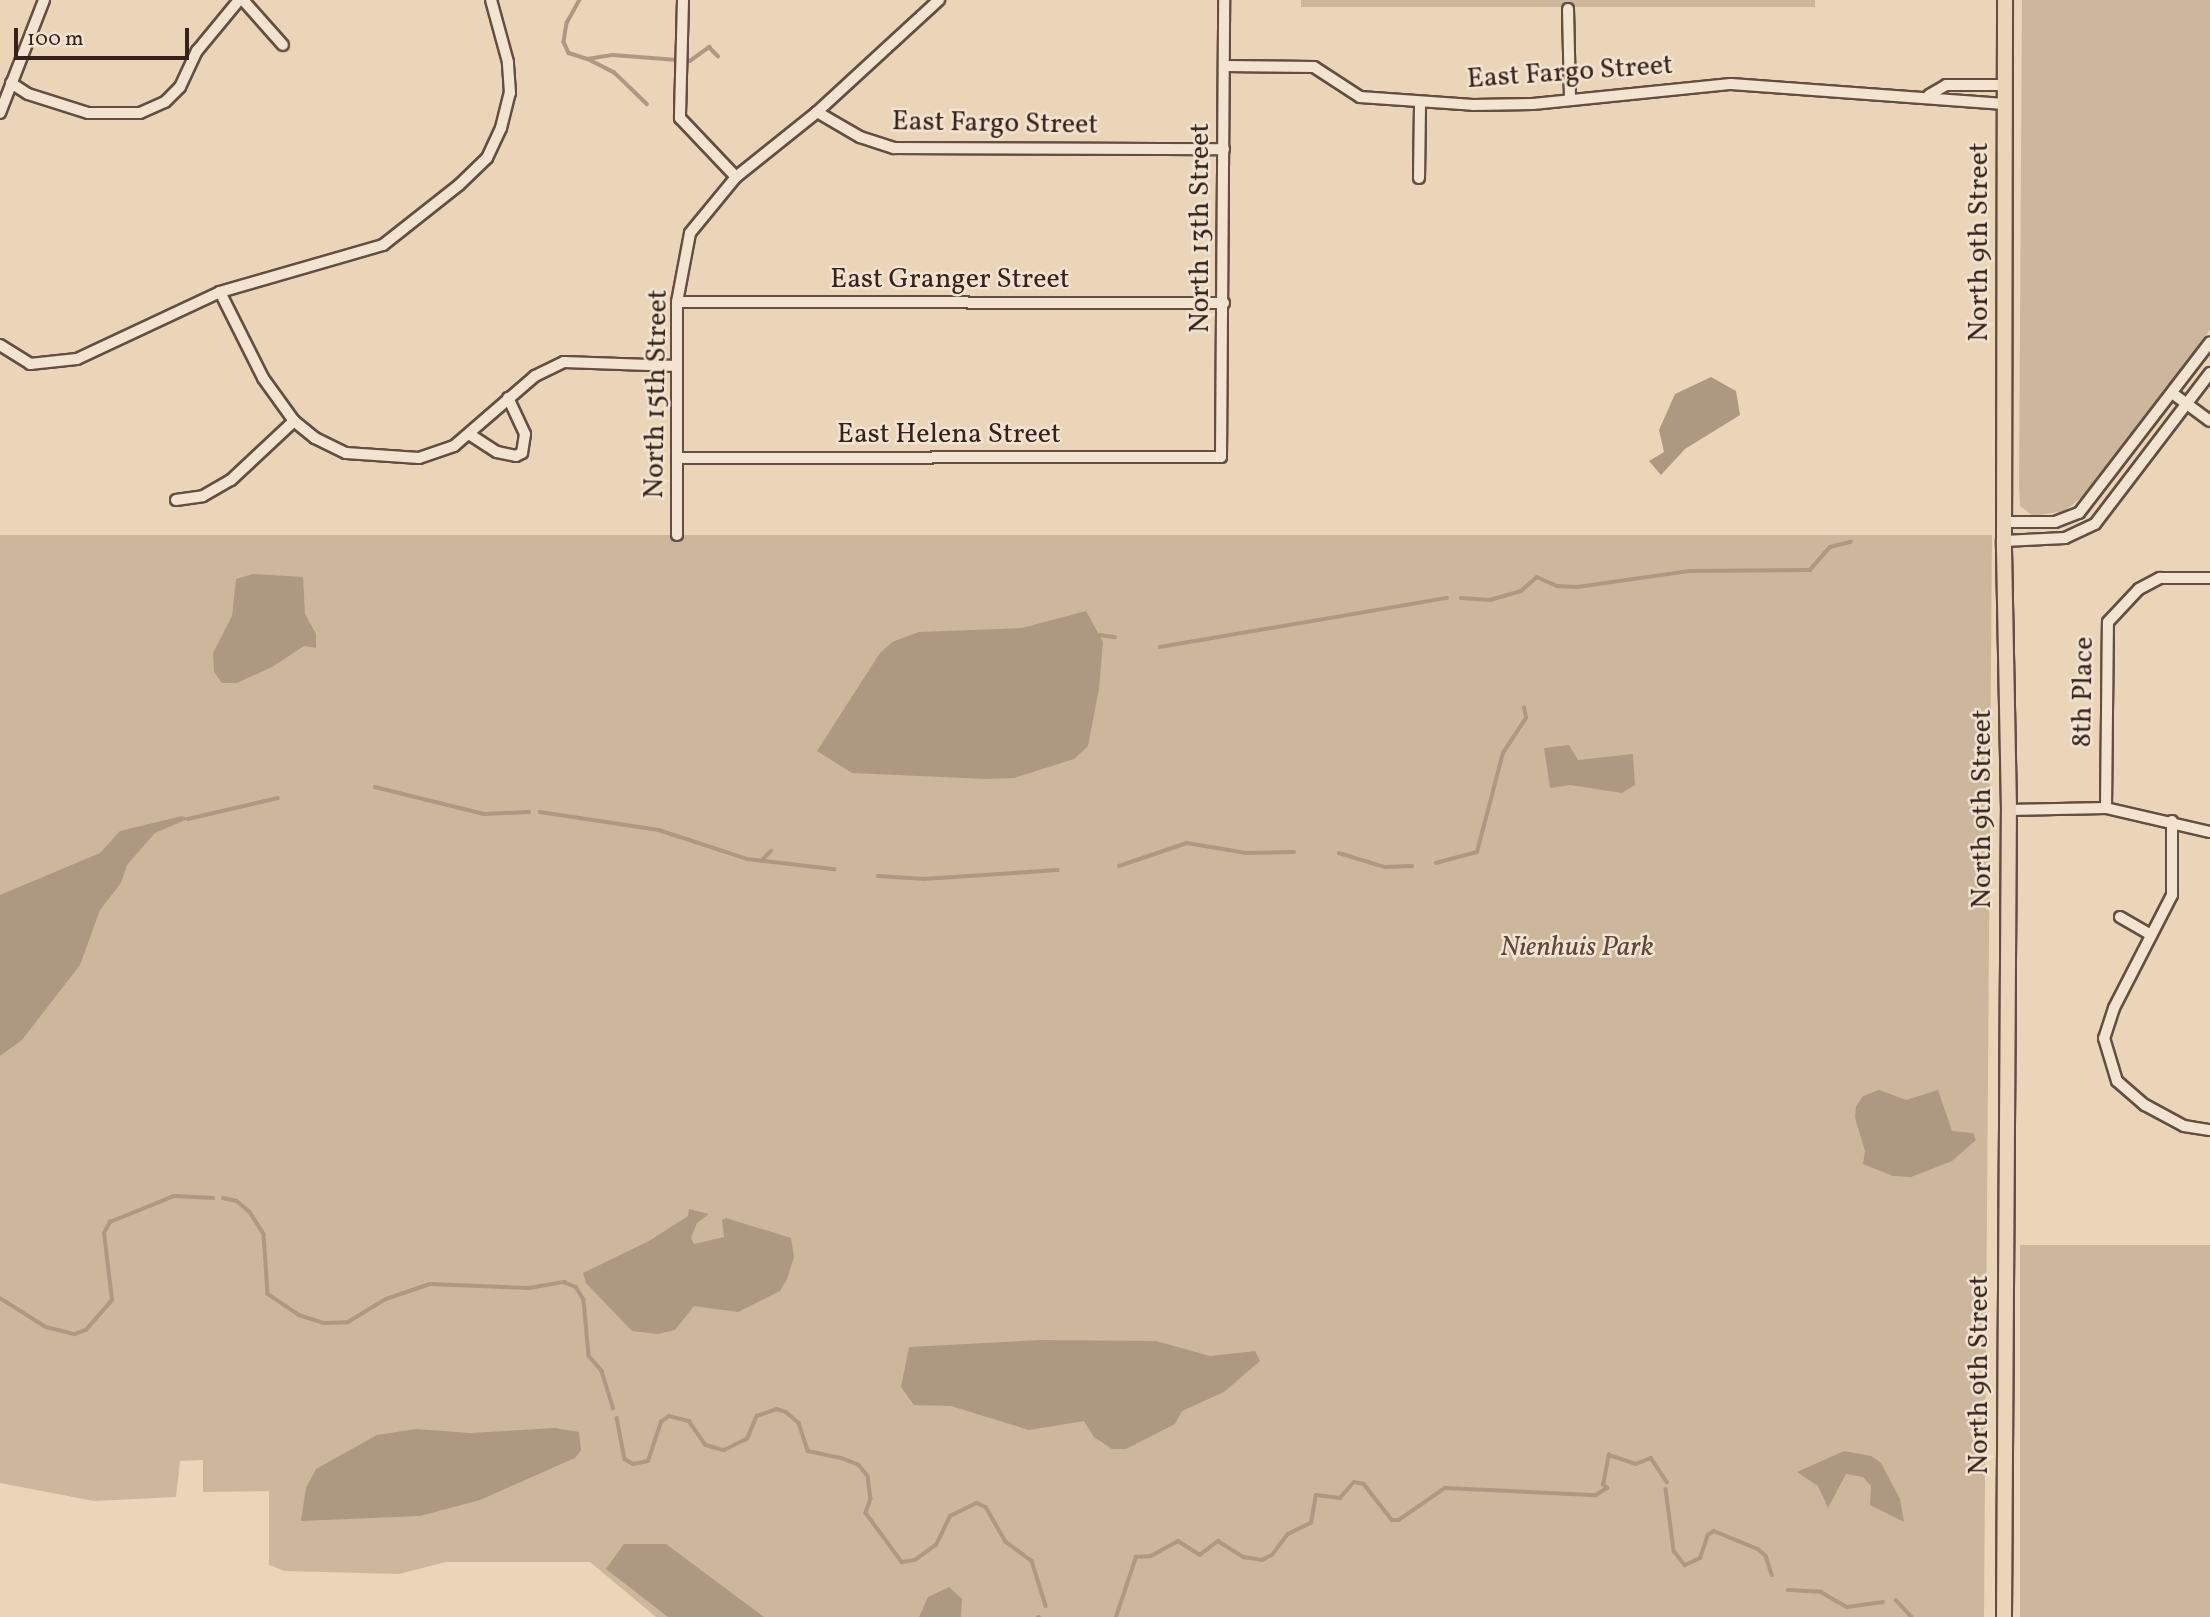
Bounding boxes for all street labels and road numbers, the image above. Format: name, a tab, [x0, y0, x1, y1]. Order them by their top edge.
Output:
street label: East Fargo Street	[1466, 49, 1674, 97]
street label: East Fargo Street	[892, 105, 1098, 143]
street label: North 13th Street	[1184, 123, 1218, 333]
street label: North 9th Street	[1963, 142, 1997, 342]
street label: East Granger Street	[830, 263, 1070, 297]
street label: North 15th Street	[638, 289, 676, 499]
street label: East Helena Street	[837, 418, 1061, 452]
street label: 8th Place	[2066, 636, 2102, 748]
street label: North 9th Street	[1966, 709, 2000, 909]
street label: North 9th Street	[1963, 1275, 1997, 1475]

